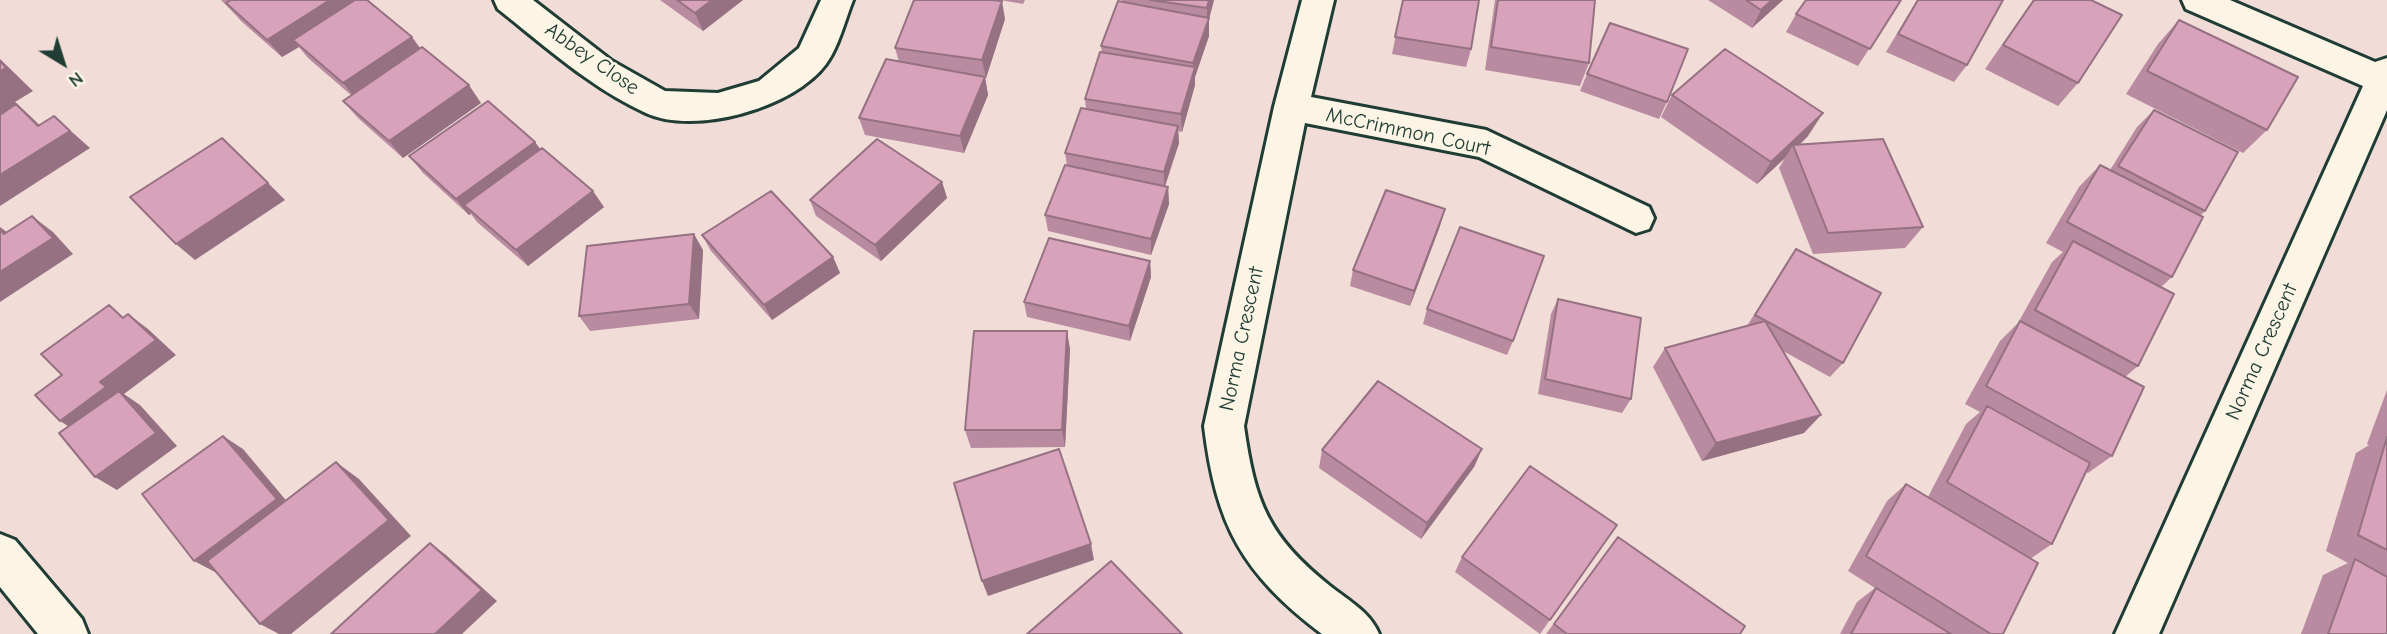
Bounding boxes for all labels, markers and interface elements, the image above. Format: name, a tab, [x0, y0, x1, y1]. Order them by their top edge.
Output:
street label: Abbey Close	[540, 17, 644, 101]
north arrow	[28, 28, 98, 98]
text: N	[64, 67, 88, 92]
street label: McCrimmon Court	[1324, 102, 1492, 162]
street label: Norma Crescent	[1214, 265, 1270, 413]
street label: Norma Crescent	[2221, 280, 2303, 424]

